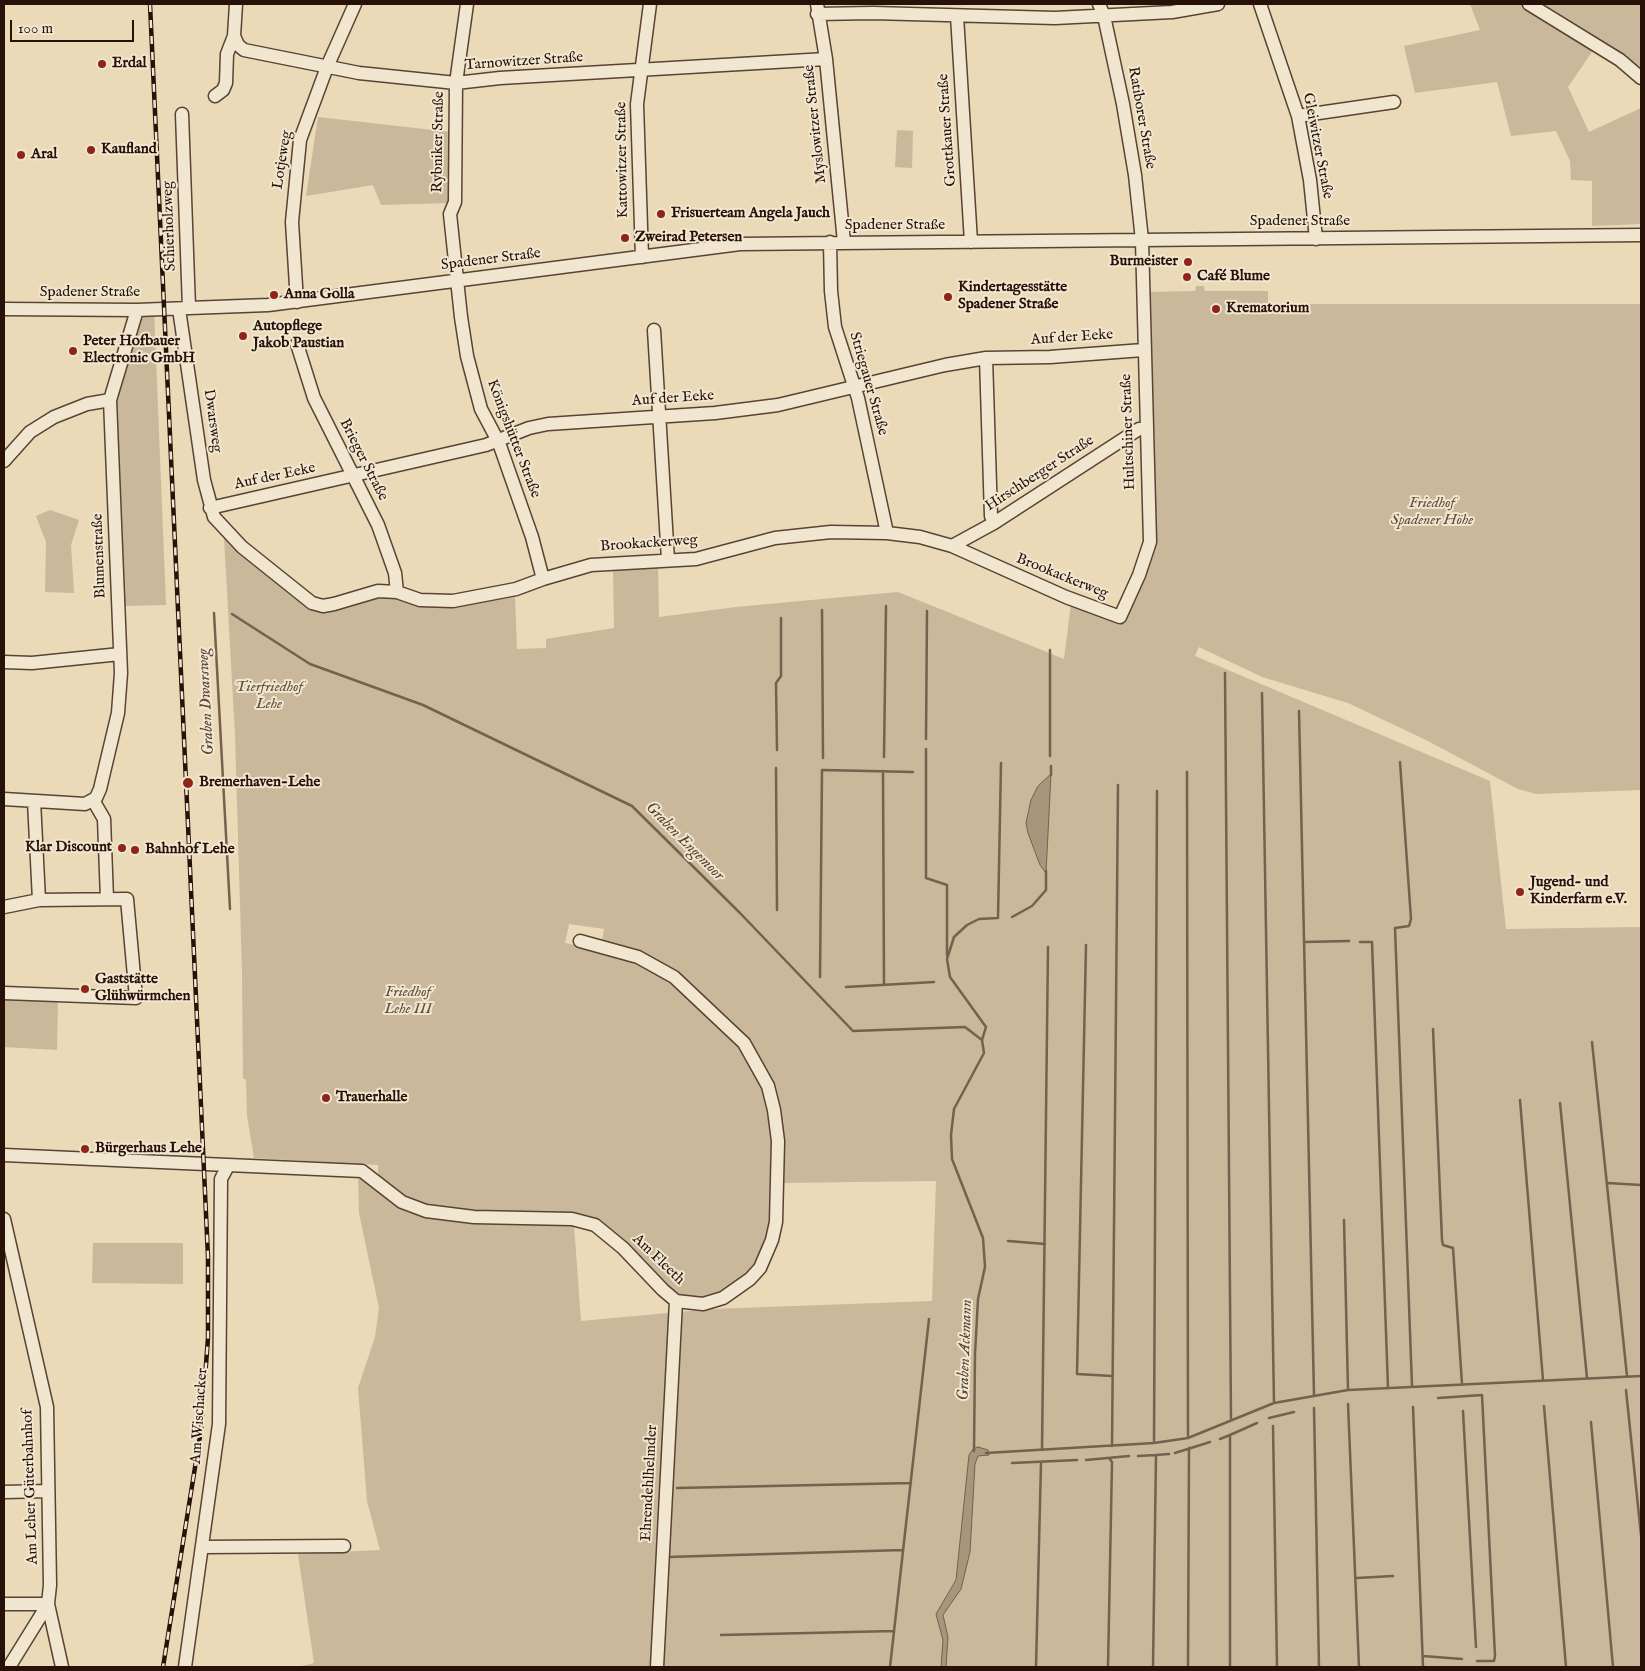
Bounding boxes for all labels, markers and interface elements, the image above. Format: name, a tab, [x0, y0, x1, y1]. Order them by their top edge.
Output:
scale bar	[12, 10, 136, 42]
text: 100 m	[18, 19, 53, 38]
street label: Tarnowitzer Straße	[464, 49, 584, 75]
place label: Erdal	[112, 55, 146, 73]
marker: Erdal	[96, 58, 108, 70]
street label: Myslowitzer Straße	[801, 64, 831, 184]
street label: Ratiborer Straße	[1123, 65, 1159, 171]
street label: Grottkauer Straße	[935, 73, 961, 187]
street label: Rybniker Straße	[429, 91, 449, 193]
street label: Gleiwitzer Straße	[1298, 91, 1336, 201]
street label: Kattowitzer Straße	[613, 102, 633, 218]
street label: Lotjeweg	[269, 129, 297, 191]
place label: Kaufland	[101, 141, 157, 159]
marker: Kaufland	[85, 144, 97, 156]
place label: Aral	[31, 146, 57, 164]
marker: Aral	[15, 149, 27, 161]
street label: Schierholzweg	[159, 181, 181, 271]
place label: Frisuerteam Angela Jauch	[671, 205, 830, 223]
marker: Frisuerteam Angela Jauch	[655, 208, 667, 220]
street label: Spadener Straße	[1250, 213, 1350, 231]
street label: Spadener Straße	[845, 217, 945, 235]
place label: Zweirad Petersen	[635, 229, 742, 247]
marker: Zweirad Petersen	[619, 232, 631, 244]
street label: Spadener Straße	[440, 245, 542, 275]
place label: Burmeister	[1110, 253, 1178, 271]
marker: Burmeister	[1182, 256, 1194, 268]
place label: Café Blume	[1197, 268, 1270, 286]
marker: Café Blume	[1181, 271, 1193, 283]
place label: Kindertagesstätte Spadener Straße	[958, 279, 1067, 314]
street label: Spadener Straße	[40, 284, 140, 302]
place label: Anna Golla	[284, 286, 355, 304]
marker: Anna Golla	[268, 289, 280, 301]
marker: Kindertagesstätte Spadener Straße	[942, 291, 954, 303]
place label: Krematorium	[1226, 300, 1309, 318]
marker: Krematorium	[1210, 303, 1222, 315]
place label: Autopflege Jakob Paustian	[253, 318, 344, 353]
street label: Auf der Eeke	[1030, 326, 1114, 350]
marker: Autopflege Jakob Paustian	[237, 330, 249, 342]
street label: Striegauer Straße	[845, 330, 891, 438]
place label: Peter Hofbauer Electronic GmbH	[83, 333, 195, 368]
marker: Peter Hofbauer Electronic GmbH	[67, 345, 79, 357]
street label: Hultschiner Straße	[1118, 373, 1140, 491]
street label: Königshütter Straße	[482, 377, 544, 501]
street label: Auf der Eeke	[631, 387, 715, 411]
street label: Dwarsweg	[199, 388, 225, 454]
street label: Brieger Straße	[335, 416, 391, 504]
street label: Hirschberger Straße	[982, 432, 1098, 516]
street label: Auf der Eeke	[233, 460, 317, 494]
park label: Friedhof Spadener Höhe	[1391, 495, 1473, 530]
street label: Blumenstraße	[90, 513, 110, 599]
street label: Brookackerweg	[600, 532, 698, 556]
street label: Brookackerweg	[1013, 550, 1111, 604]
water label: Graben Dwarsweg	[195, 648, 219, 756]
park label: Tierfriedhof Lehe	[235, 679, 303, 714]
place label: Bremerhaven-Lehe	[199, 774, 320, 792]
marker: Bremerhaven-Lehe	[181, 776, 195, 790]
water label: Graben Engemoor	[641, 799, 727, 885]
place label: Klar Discount	[25, 839, 112, 857]
place label: Bahnhof Lehe	[145, 841, 235, 859]
marker: Klar Discount	[116, 842, 128, 854]
marker: Bahnhof Lehe	[129, 844, 141, 856]
place label: Jugend- und Kinderfarm e.V.	[1530, 874, 1627, 909]
marker: Jugend- und Kinderfarm e.V.	[1514, 886, 1526, 898]
place label: Gaststätte Glühwürmchen	[95, 971, 190, 1006]
marker: Gaststätte Glühwürmchen	[79, 983, 91, 995]
park label: Friedhof Lehe III	[384, 984, 432, 1019]
place label: Trauerhalle	[336, 1089, 407, 1107]
marker: Trauerhalle	[320, 1092, 332, 1104]
place label: Bürgerhaus Lehe	[95, 1140, 202, 1158]
marker: Bürgerhaus Lehe	[79, 1143, 91, 1155]
street label: Am Fleeth	[628, 1231, 688, 1289]
water label: Graben Ackmann	[955, 1299, 977, 1401]
street label: Am Wischacker	[188, 1367, 212, 1465]
street label: Am Leher Güterbahnhof	[19, 1409, 43, 1565]
street label: Ehrendehlhelmder	[638, 1424, 662, 1542]

